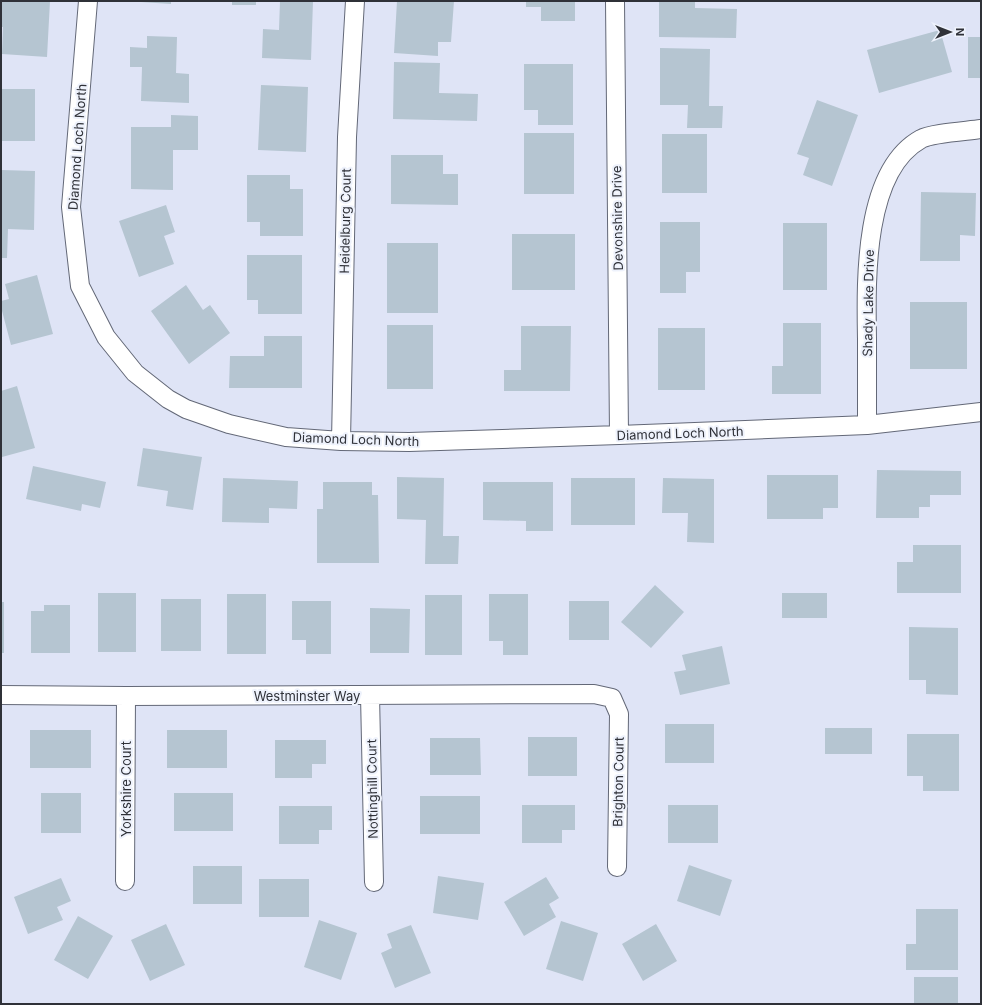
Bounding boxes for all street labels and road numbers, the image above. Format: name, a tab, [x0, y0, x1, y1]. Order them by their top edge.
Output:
street label: Diamond Loch North	[65, 83, 89, 211]
street label: Devonshire Drive	[608, 165, 626, 271]
street label: Heidelburg Court	[336, 168, 354, 274]
street label: Shady Lake Drive	[859, 249, 877, 357]
street label: Diamond Loch North	[616, 423, 744, 443]
street label: Diamond Loch North	[292, 429, 420, 449]
street label: Westminster Way	[254, 688, 360, 704]
street label: Brighton Court	[609, 737, 627, 827]
street label: Nottinghill Court	[363, 739, 381, 839]
street label: Yorkshire Court	[118, 741, 134, 837]

